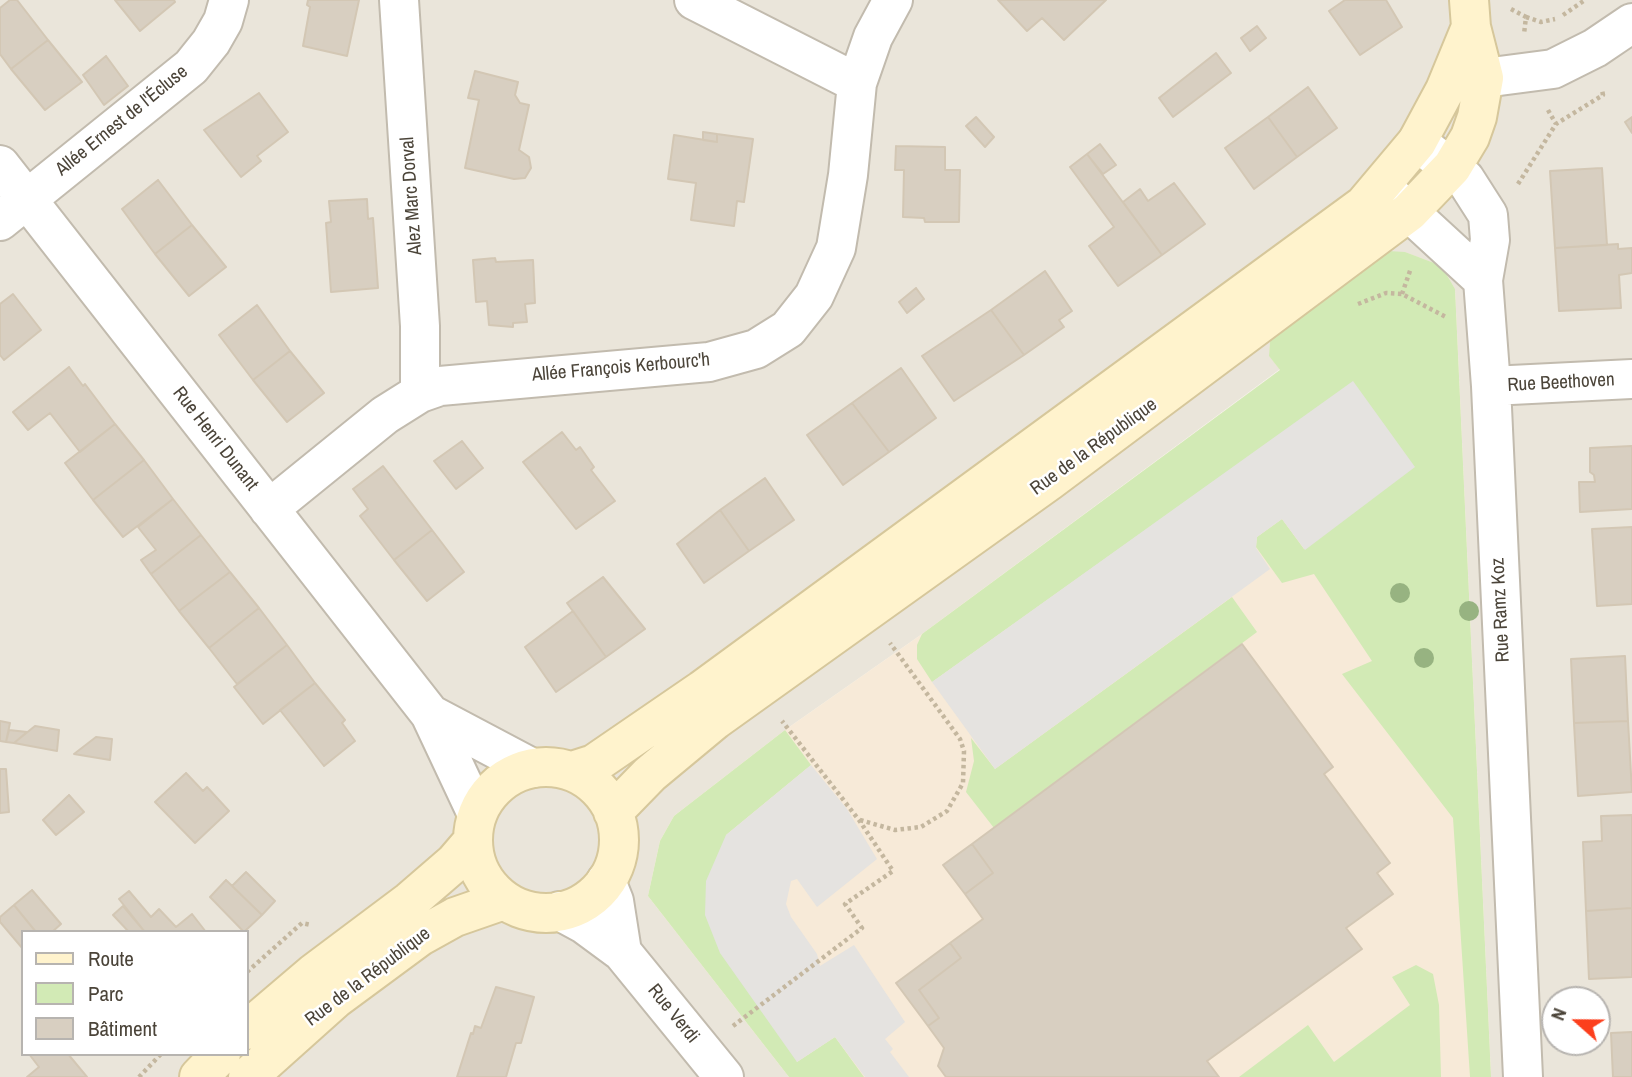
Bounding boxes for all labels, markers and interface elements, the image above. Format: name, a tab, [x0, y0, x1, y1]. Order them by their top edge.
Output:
street label: Allée Ernest de l'Écluse	[51, 61, 193, 181]
street label: Alez Marc Dorval	[396, 136, 428, 256]
street label: Allée François Kerbourc'h	[531, 349, 711, 387]
street label: Rue Beethoven	[1507, 369, 1615, 397]
street label: Rue Henri Dunant	[167, 383, 263, 495]
street label: Rue de la République	[1026, 393, 1162, 501]
street label: Rue Ramz Koz	[1487, 557, 1515, 663]
street label: Rue de la République	[301, 923, 435, 1031]
legend	[21, 930, 248, 1056]
text: Route	[88, 944, 134, 973]
text: Parc	[88, 979, 123, 1008]
street label: Rue Verdi	[642, 980, 704, 1048]
north arrow	[1541, 986, 1611, 1056]
text: N	[1544, 1004, 1572, 1024]
text: Bâtiment	[88, 1014, 157, 1043]

